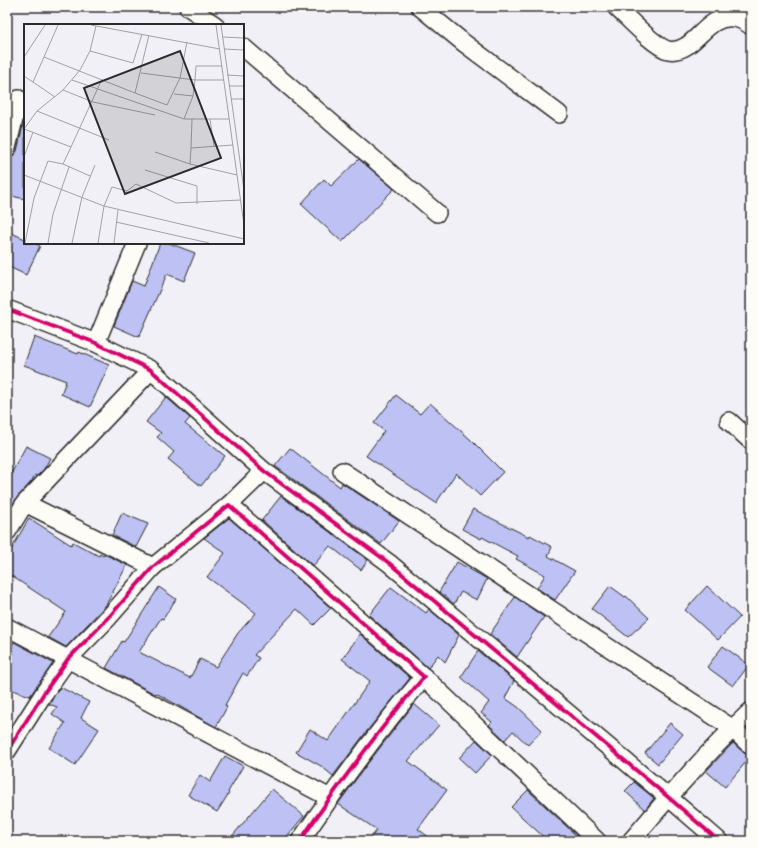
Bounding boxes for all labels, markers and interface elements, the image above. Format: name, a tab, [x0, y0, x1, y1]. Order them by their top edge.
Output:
inset map	[24, 24, 244, 244]

